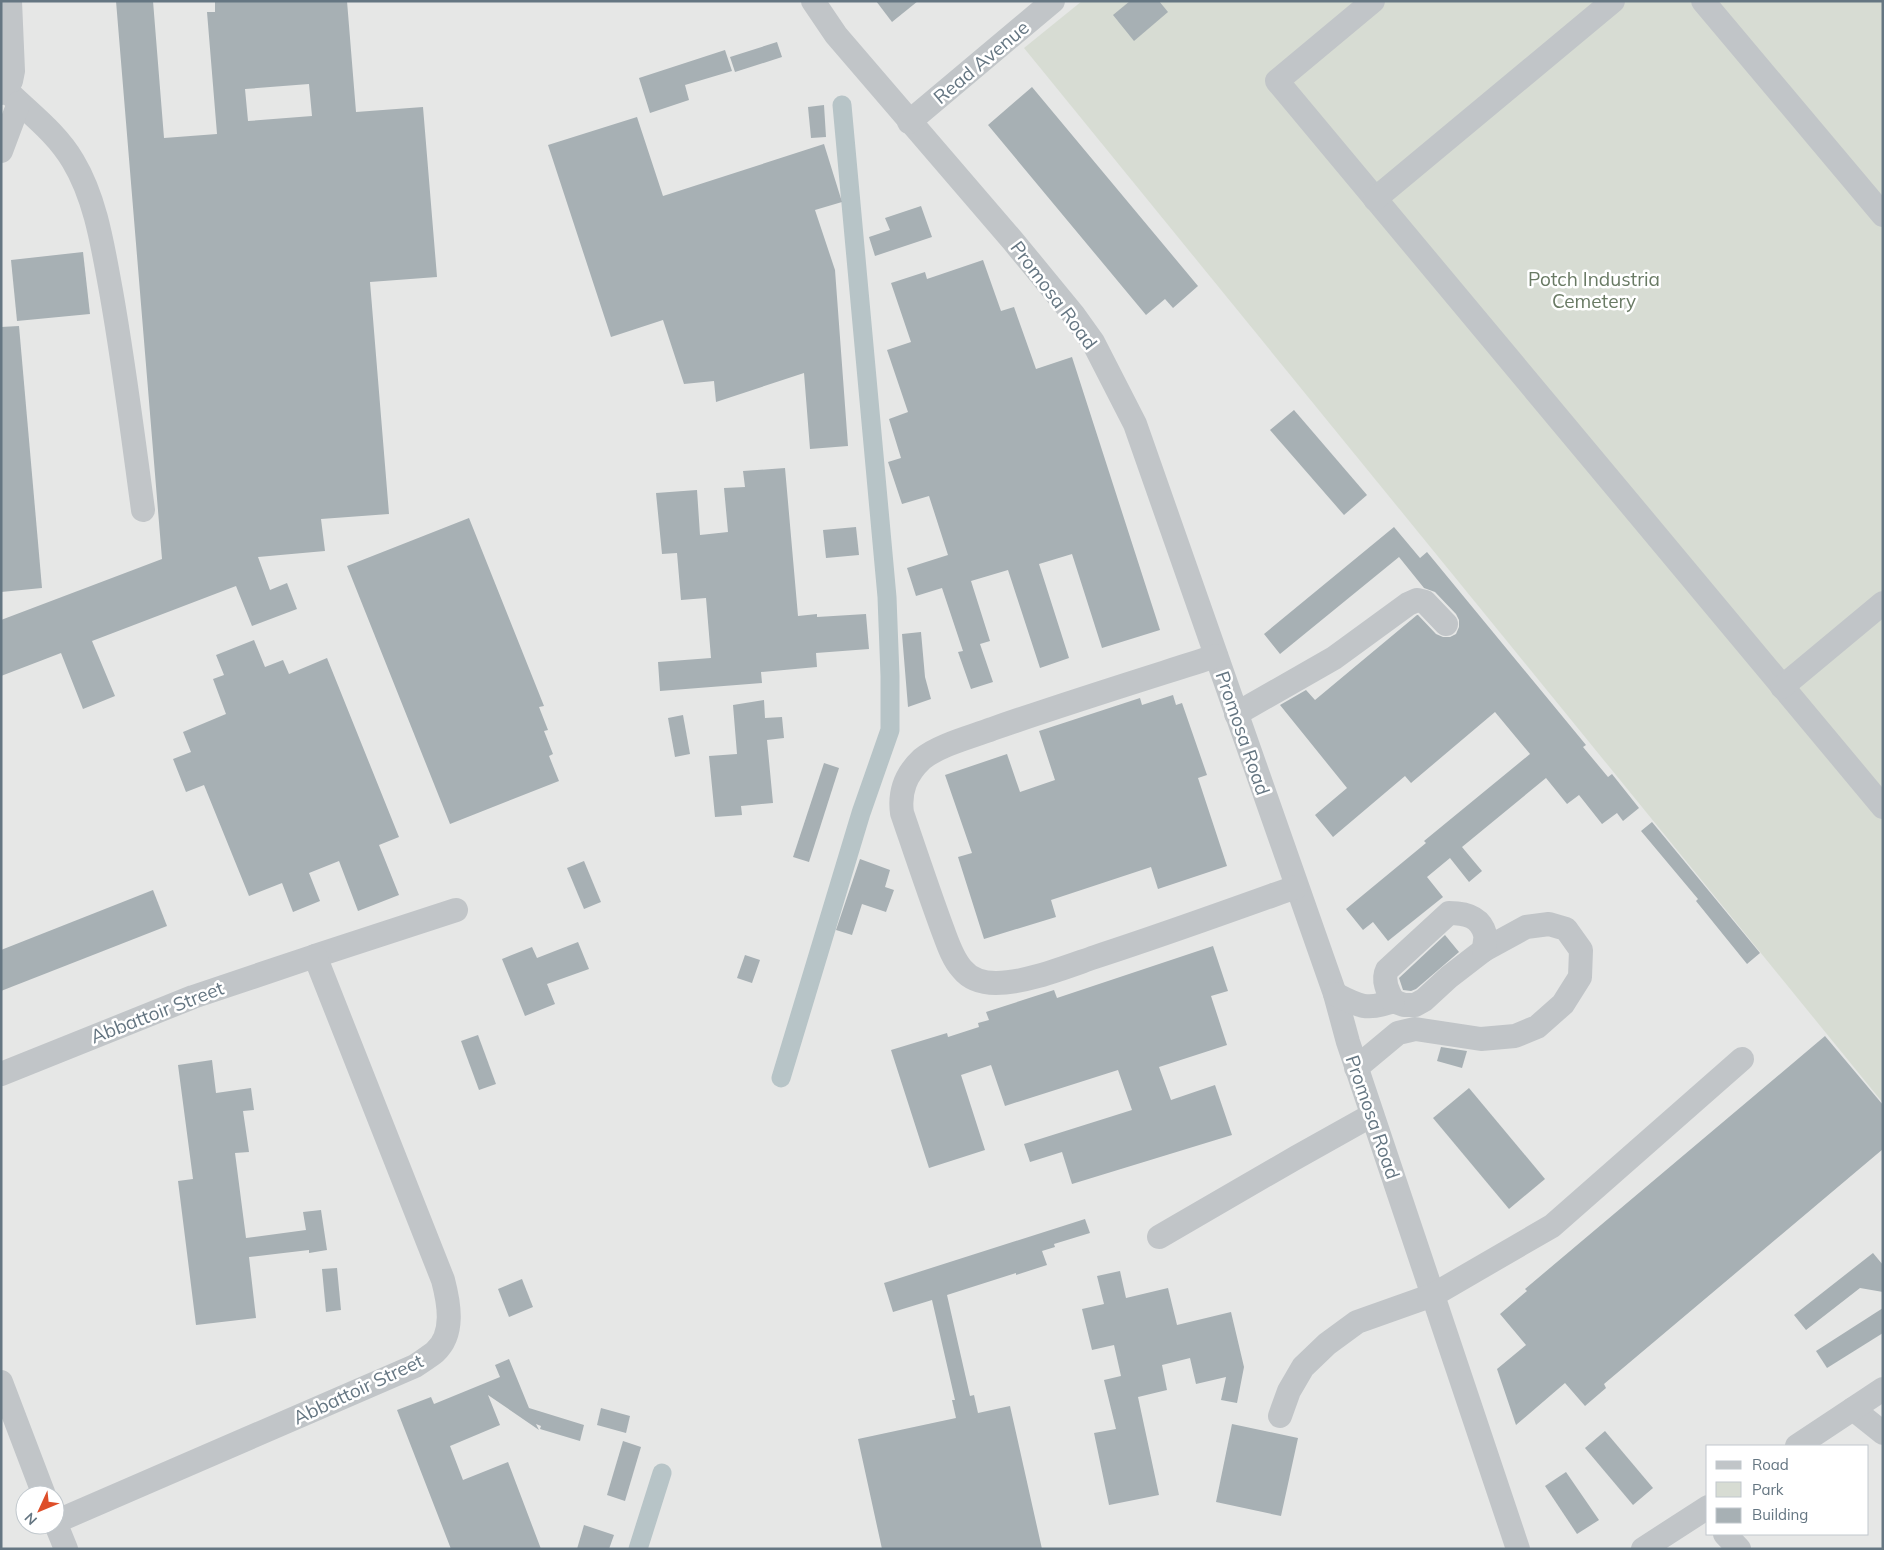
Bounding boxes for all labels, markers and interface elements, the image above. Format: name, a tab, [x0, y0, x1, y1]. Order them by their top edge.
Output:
street label: Read Avenue	[928, 15, 1034, 109]
street label: Promosa Road	[1005, 236, 1103, 354]
park label: Potch Industria Cemetery	[1528, 267, 1660, 313]
street label: Promosa Road	[1211, 668, 1275, 798]
street label: Abbattoir Street	[87, 975, 227, 1048]
street label: Promosa Road	[1341, 1052, 1405, 1182]
street label: Abbattoir Street	[289, 1348, 427, 1430]
legend	[1706, 1445, 1869, 1535]
text: Road	[1752, 1455, 1789, 1474]
text: Park	[1752, 1480, 1784, 1499]
north arrow	[15, 1485, 65, 1535]
text: Building	[1752, 1505, 1808, 1524]
text: N	[21, 1509, 41, 1529]

